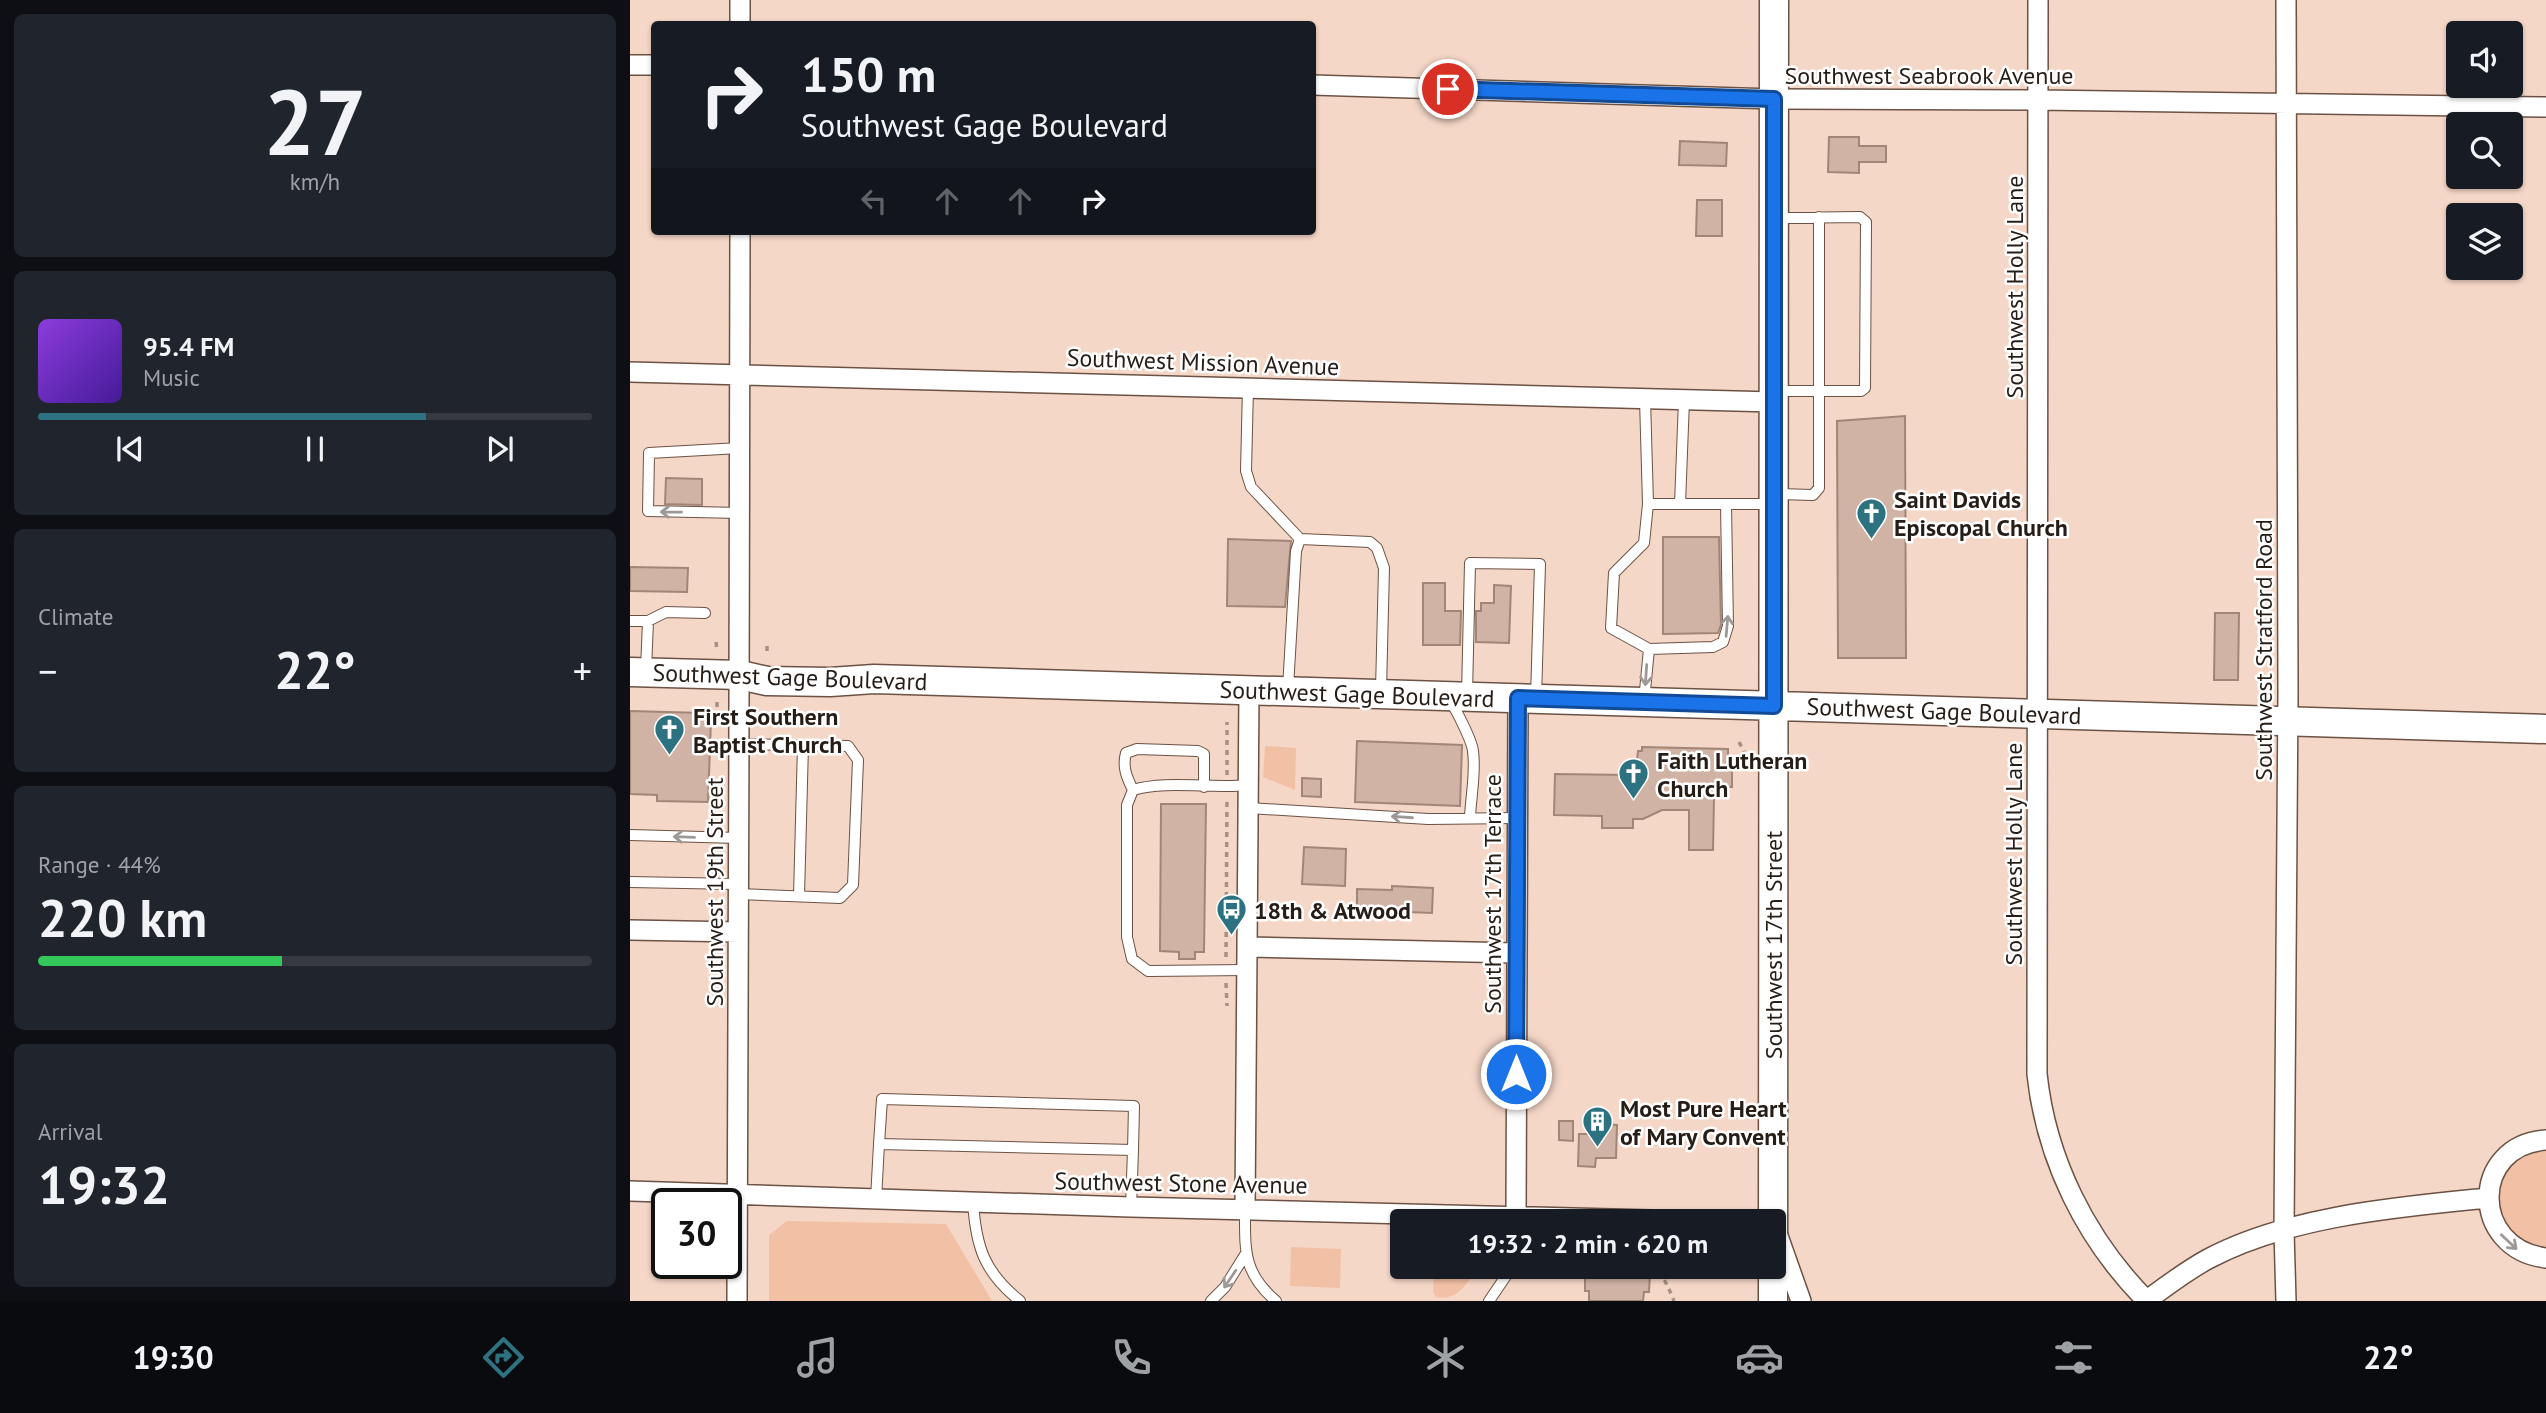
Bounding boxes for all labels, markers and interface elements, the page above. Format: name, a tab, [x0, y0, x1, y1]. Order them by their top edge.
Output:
map controls	[2446, 21, 2523, 280]
button: sound	[2446, 21, 2523, 98]
text: 150 m	[801, 42, 936, 106]
icon: right	[686, 49, 777, 140]
pin	[1418, 59, 1478, 119]
street label: Southwest Seabrook Avenue	[1784, 60, 2074, 91]
text: 27	[263, 62, 367, 180]
icon: arrive	[1429, 70, 1467, 108]
text: Southwest Gage Boulevard	[801, 104, 1168, 146]
button: search	[2446, 112, 2523, 189]
text: km/h	[290, 167, 340, 196]
street label: Southwest Holly Lane	[1999, 176, 2030, 398]
icon: left	[855, 182, 893, 220]
icon: ahead	[928, 182, 966, 220]
icon: ahead	[1001, 182, 1039, 220]
icon: right	[1074, 182, 1112, 220]
button: layers	[2446, 203, 2523, 280]
text: 95.4 FM	[143, 330, 234, 363]
street label: Southwest Mission Avenue	[1066, 342, 1340, 382]
text: Music	[143, 363, 200, 392]
icon: previous	[111, 430, 149, 468]
icon: pause	[296, 430, 334, 468]
icon: next	[481, 430, 519, 468]
place label: Saint Davids Episcopal Church	[1894, 484, 2068, 543]
church icon: Saint Davids Episcopal Church	[1854, 496, 1888, 540]
one-way arrow	[660, 505, 683, 519]
street label: Southwest Stratford Road	[2248, 519, 2279, 781]
text: Climate	[38, 602, 113, 631]
one-way arrow	[1720, 615, 1733, 638]
text: 22°	[274, 636, 356, 703]
text: −	[38, 646, 57, 695]
text: +	[573, 646, 592, 695]
street label: Southwest Gage Boulevard	[652, 657, 928, 697]
one-way arrow	[1639, 663, 1652, 686]
street label: Southwest Gage Boulevard	[1219, 674, 1495, 714]
street label: Southwest Gage Boulevard	[1806, 691, 2082, 731]
place label: First Southern Baptist Church	[693, 701, 842, 760]
church icon: First Southern Baptist Church	[653, 713, 687, 757]
street label: Southwest Holly Lane	[1998, 743, 2029, 965]
place label: Faith Lutheran Church	[1657, 745, 1807, 804]
church icon: Faith Lutheran Church	[1617, 757, 1651, 801]
street label: Southwest 17th Terrace	[1477, 774, 1508, 1014]
street label: Southwest 19th Street	[699, 777, 730, 1007]
one-way arrow	[1391, 810, 1413, 823]
one-way arrow	[673, 830, 696, 844]
street label: Southwest 17th Street	[1758, 831, 1789, 1059]
text: Range · 44%	[38, 850, 161, 879]
text: 220 km	[38, 884, 207, 951]
bus stop icon: 18th & Atwood	[1214, 893, 1248, 937]
place label: 18th & Atwood	[1254, 895, 1411, 926]
position arrow	[1479, 1037, 1553, 1111]
place label: Most Pure Heart of Mary Convent	[1620, 1093, 1787, 1152]
building icon: Most Pure Heart of Mary Convent	[1580, 1105, 1614, 1149]
text: Arrival	[38, 1117, 102, 1146]
text: 19:32	[38, 1151, 170, 1218]
street label: Southwest Stone Avenue	[1054, 1165, 1308, 1201]
speed limit sign: 30	[651, 1188, 742, 1279]
text: 19:32 · 2 min · 620 m	[1468, 1227, 1708, 1260]
one-way arrow	[2500, 1234, 2518, 1250]
one-way arrow	[1223, 1269, 1237, 1288]
icon: directions	[479, 1333, 528, 1382]
icon: music	[793, 1333, 842, 1382]
icon: phone	[1107, 1333, 1156, 1382]
icon: climate	[1421, 1333, 1470, 1382]
icon: car	[1735, 1333, 1784, 1382]
icon: filters	[2049, 1333, 2098, 1382]
text: 19:30	[133, 1336, 214, 1378]
text: 22°	[2363, 1336, 2413, 1378]

